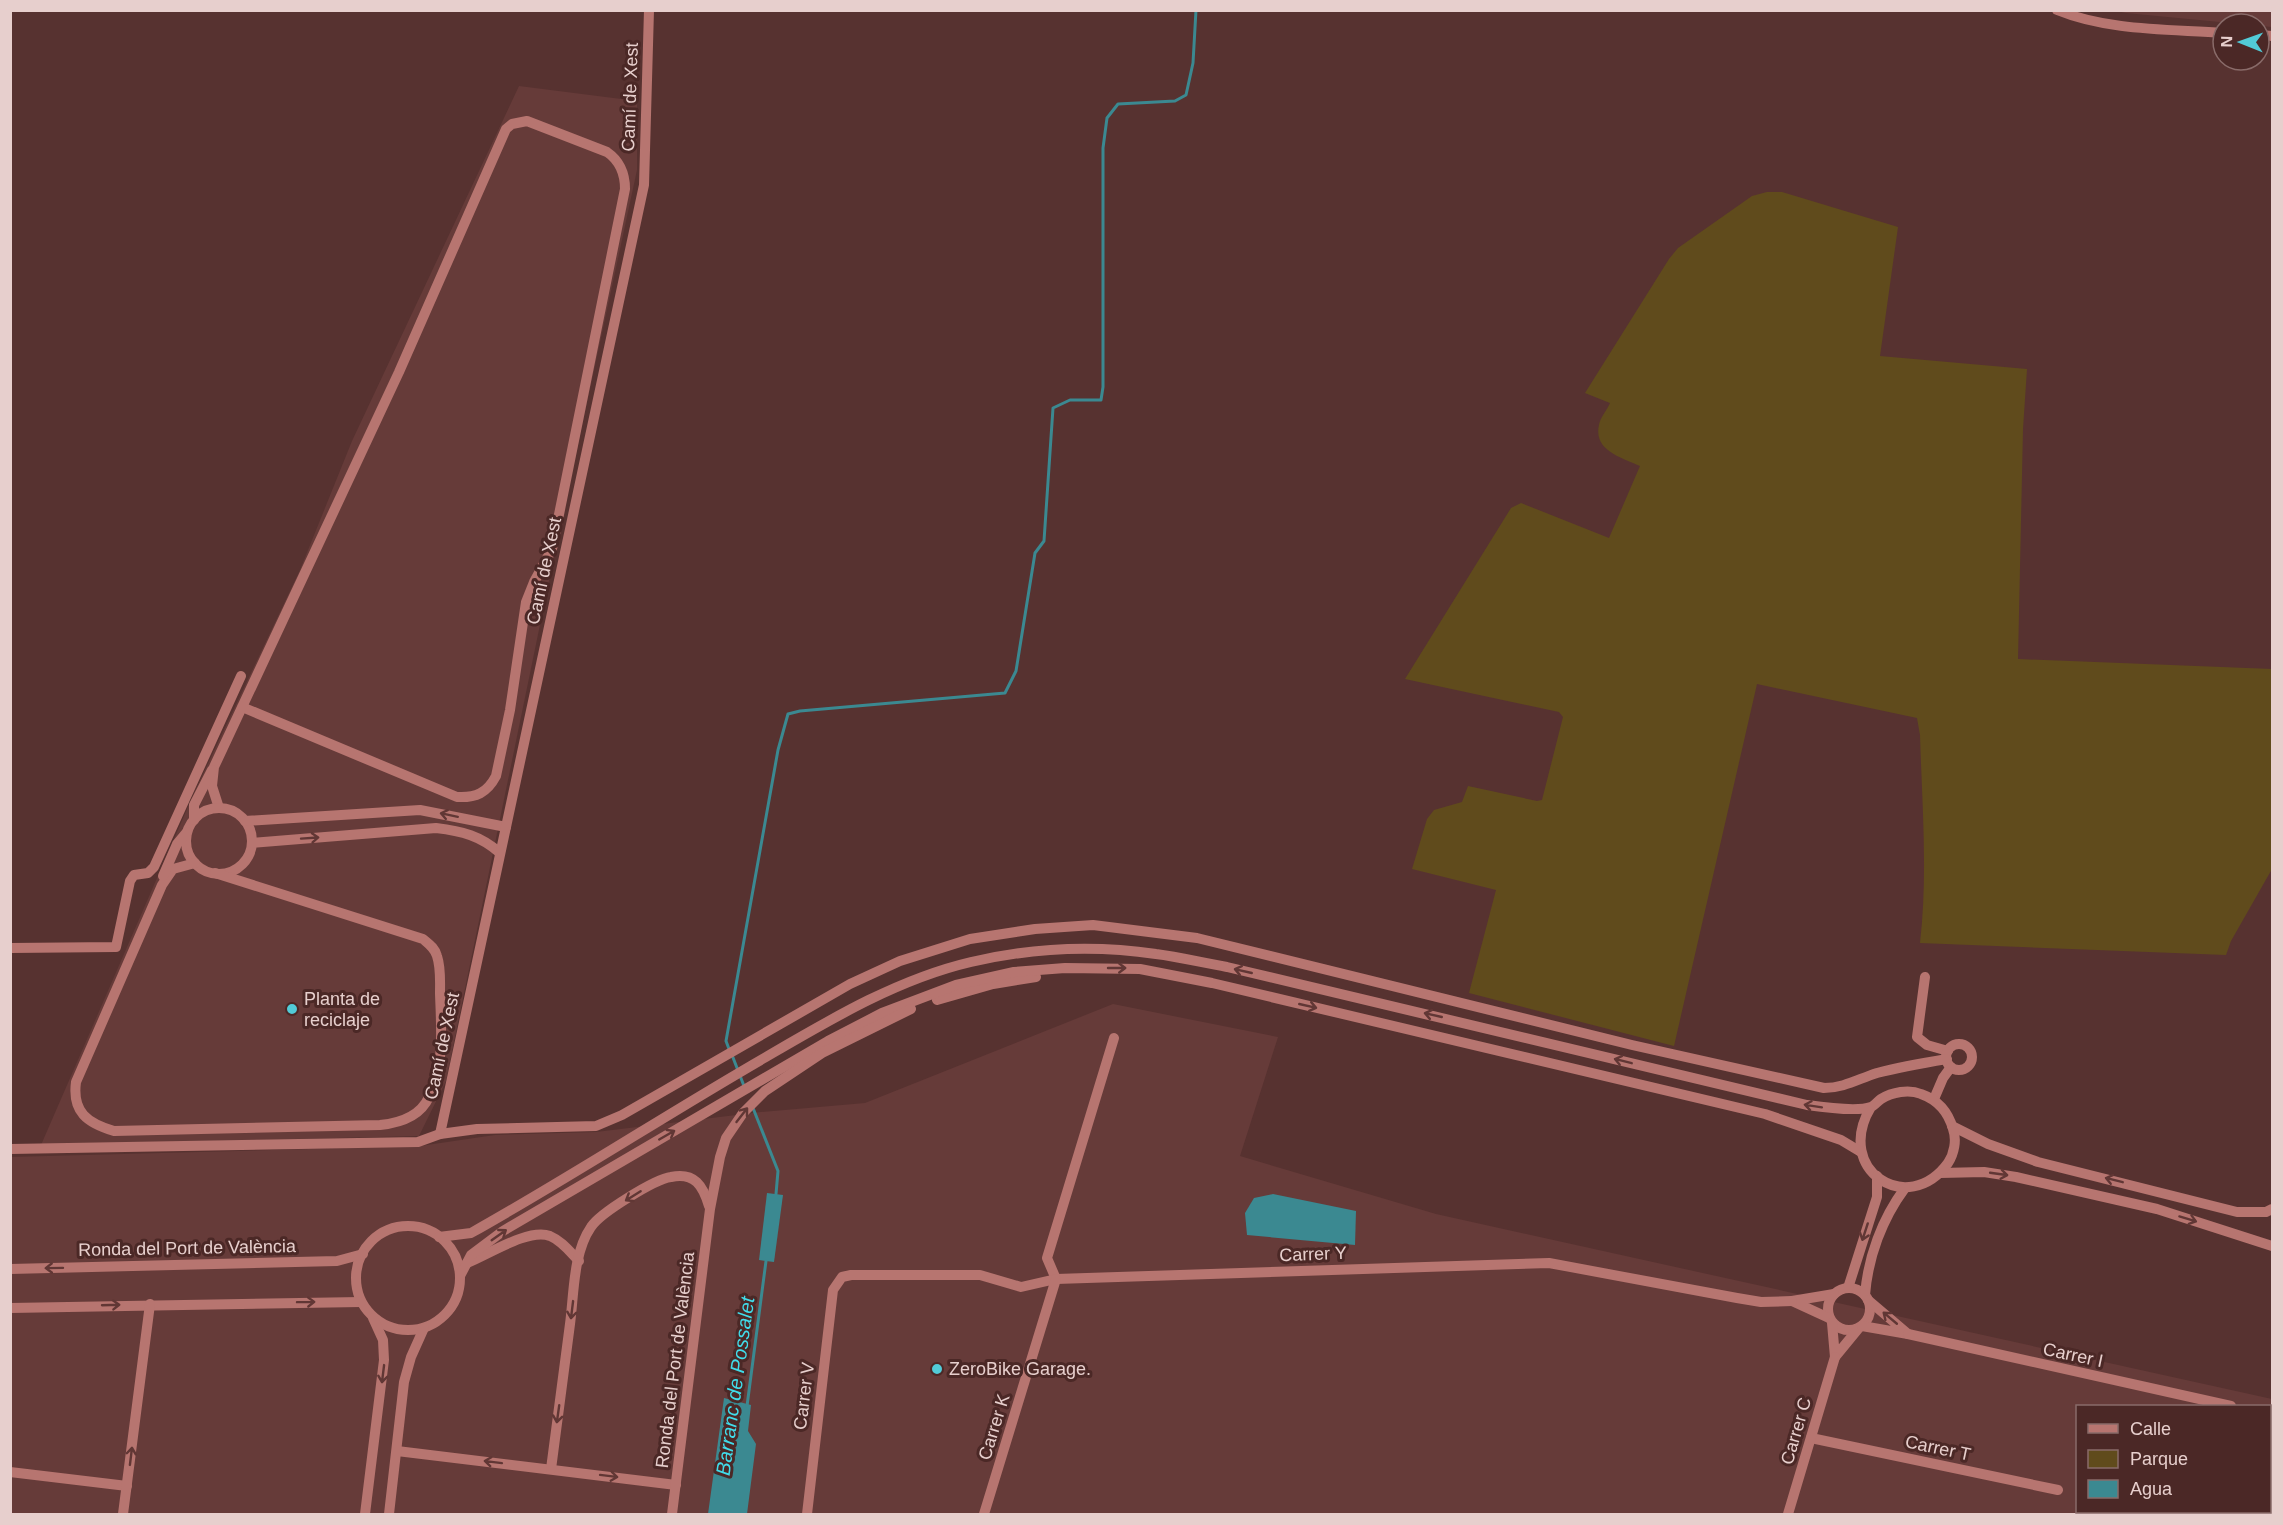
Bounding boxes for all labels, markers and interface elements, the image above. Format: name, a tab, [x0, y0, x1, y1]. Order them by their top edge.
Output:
north arrow	[2211, 12, 2271, 72]
text: N	[2218, 36, 2235, 48]
street label: Camí de Xest	[618, 42, 642, 152]
street label: Camí de Xest	[523, 516, 565, 626]
one-way arrow	[439, 808, 458, 820]
one-way arrow	[300, 832, 320, 843]
one-way arrow	[1106, 963, 1126, 974]
one-way arrow	[1234, 965, 1254, 976]
place label: Planta de reciclaje	[304, 989, 380, 1030]
street label: Camí de Xest	[421, 991, 463, 1101]
one-way arrow	[1298, 1000, 1317, 1012]
marker: Planta de reciclaje	[285, 1002, 299, 1016]
one-way arrow	[1424, 1009, 1443, 1021]
one-way arrow	[1614, 1054, 1633, 1066]
one-way arrow	[1803, 1100, 1823, 1111]
one-way arrow	[735, 1108, 748, 1124]
one-way arrow	[658, 1129, 675, 1141]
one-way arrow	[1988, 1169, 2008, 1180]
one-way arrow	[2104, 1174, 2123, 1186]
one-way arrow	[625, 1190, 642, 1202]
one-way arrow	[2178, 1214, 2197, 1225]
one-way arrow	[1859, 1222, 1870, 1241]
one-way arrow	[490, 1229, 507, 1241]
street label: Ronda del Port de València	[78, 1236, 297, 1260]
street label: Carrer Y	[1279, 1243, 1347, 1265]
street label: Ronda del Port de València	[652, 1250, 698, 1469]
one-way arrow	[44, 1262, 64, 1273]
water label: Barranc de Possalet	[712, 1294, 759, 1477]
one-way arrow	[295, 1297, 315, 1308]
one-way arrow	[100, 1299, 120, 1311]
one-way arrow	[567, 1299, 578, 1319]
one-way arrow	[1883, 1311, 1898, 1325]
street label: Carrer I	[2041, 1339, 2105, 1371]
place label: ZeroBike Garage.	[949, 1359, 1091, 1379]
street label: Carrer V	[790, 1361, 818, 1431]
marker: ZeroBike Garage.	[930, 1362, 944, 1376]
one-way arrow	[377, 1363, 388, 1383]
street label: Carrer K	[974, 1392, 1014, 1462]
street label: Carrer C	[1777, 1395, 1815, 1467]
one-way arrow	[553, 1403, 564, 1423]
legend	[2076, 1405, 2271, 1513]
text: Calle	[2130, 1419, 2171, 1439]
street label: Carrer T	[1903, 1431, 1973, 1465]
one-way arrow	[126, 1447, 137, 1467]
text: Parque	[2130, 1449, 2188, 1469]
one-way arrow	[484, 1456, 503, 1467]
one-way arrow	[599, 1471, 619, 1482]
text: Agua	[2130, 1479, 2173, 1499]

